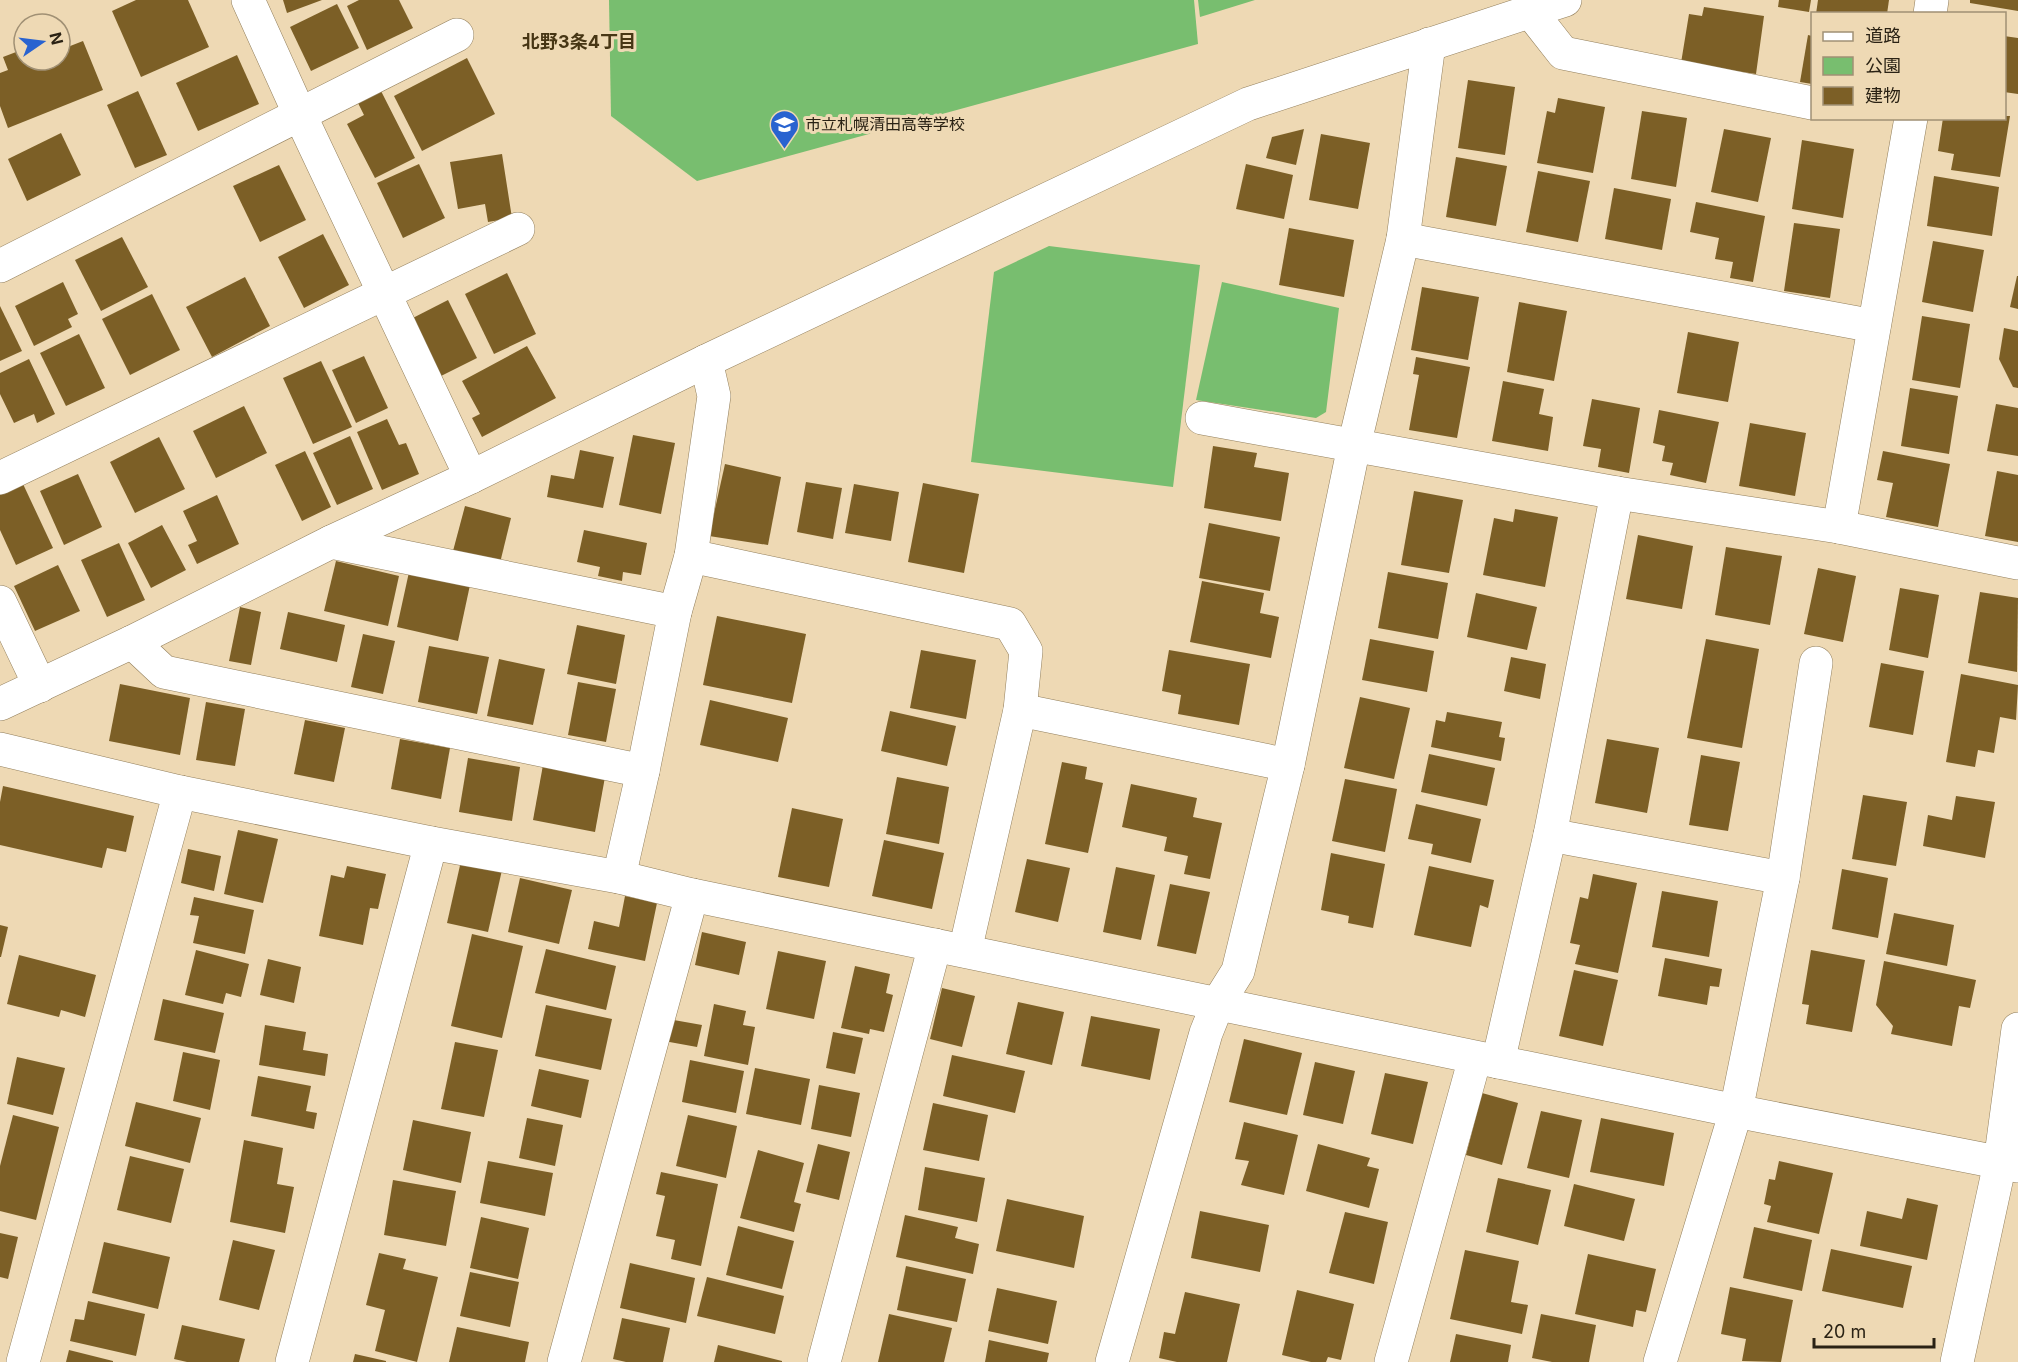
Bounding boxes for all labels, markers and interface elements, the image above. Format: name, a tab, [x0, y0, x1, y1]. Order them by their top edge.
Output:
north arrow	[12, 12, 72, 72]
legend	[1811, 12, 2006, 120]
text: 道路	[1865, 25, 1901, 46]
text: N	[45, 30, 68, 47]
district label: 北野3条4丁目	[522, 31, 636, 52]
text: 公園	[1865, 55, 1901, 76]
text: 建物	[1865, 85, 1901, 106]
school or university icon: 市立札幌清田高等学校	[768, 108, 800, 150]
place label: 市立札幌清田高等学校	[805, 114, 965, 134]
scale bar	[1814, 1311, 1934, 1349]
text: 20 m	[1823, 1321, 1866, 1342]

